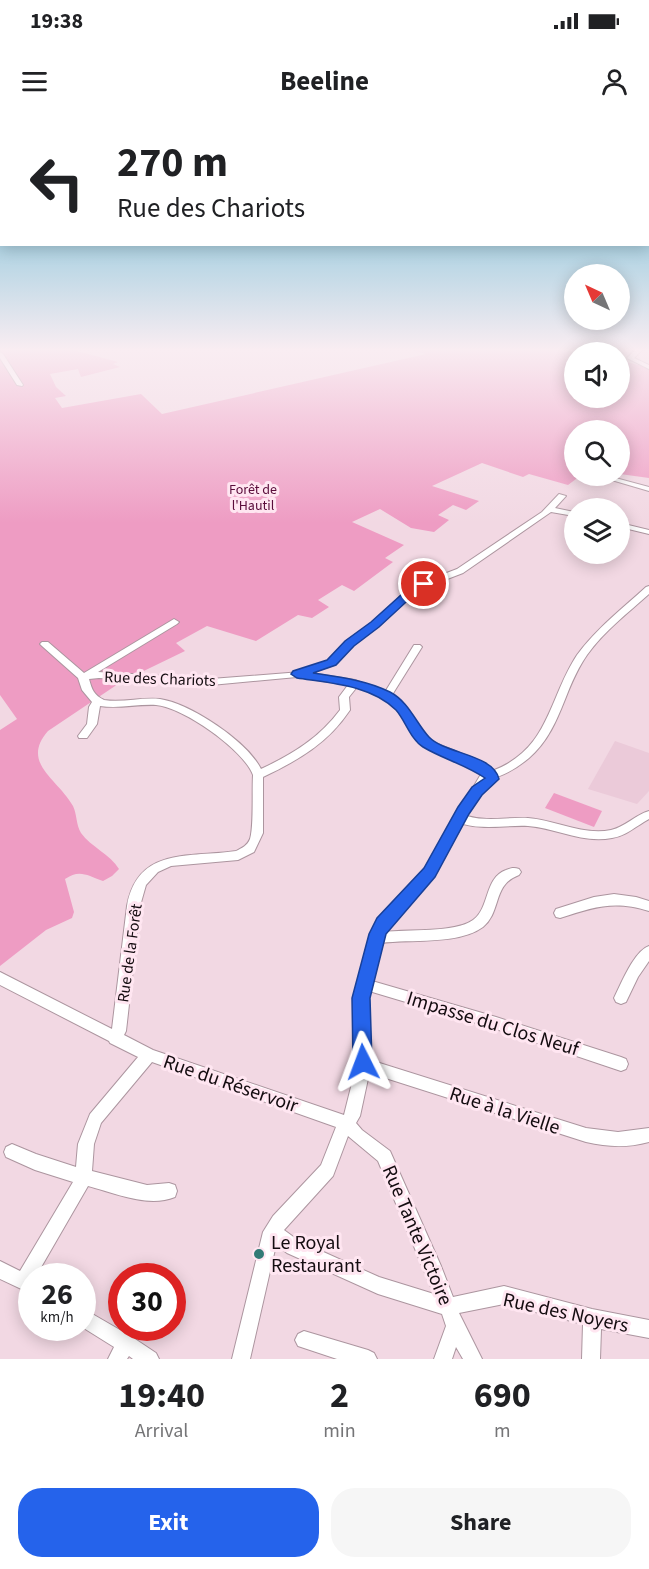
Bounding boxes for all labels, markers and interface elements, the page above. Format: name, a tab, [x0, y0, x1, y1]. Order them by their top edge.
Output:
text: 19:38	[30, 5, 83, 37]
text: Beeline	[280, 62, 369, 101]
icon: menu	[18, 65, 51, 98]
icon: person	[598, 65, 631, 98]
text: 270 m	[117, 133, 228, 193]
icon: left	[18, 144, 96, 222]
text: Rue des Chariots	[117, 189, 305, 228]
north arrow	[564, 264, 630, 330]
map controls	[564, 264, 630, 564]
button: sound	[564, 342, 630, 408]
button: search	[564, 420, 630, 486]
park label: Forêt de l'Hautil	[229, 480, 277, 516]
button: layers	[564, 498, 630, 564]
pin	[398, 558, 449, 609]
icon: arrive	[407, 567, 440, 600]
street label: Rue des Chariots	[104, 666, 216, 692]
street label: Rue de la Forêt	[112, 902, 148, 1004]
street label: Impasse du Clos Neuf	[403, 984, 583, 1064]
position arrow	[331, 1030, 395, 1094]
street label: Rue du Réservoir	[159, 1048, 302, 1120]
street label: Rue à la Vielle	[446, 1080, 564, 1142]
street label: Rue Tante Victoire	[375, 1161, 459, 1310]
place label: Le Royal Restaurant	[271, 1229, 362, 1280]
marker: Le Royal Restaurant	[252, 1247, 266, 1261]
speed limit sign: 30	[108, 1263, 186, 1341]
text: 26	[41, 1273, 73, 1316]
street label: Rue des Noyers	[500, 1286, 631, 1340]
text: km/h	[40, 1307, 74, 1328]
text: 19:40	[118, 1370, 205, 1421]
text: 2	[330, 1370, 349, 1421]
text: 690	[474, 1370, 531, 1421]
text: Arrival	[135, 1417, 188, 1445]
text: min	[323, 1417, 356, 1445]
text: m	[494, 1417, 511, 1445]
button: Exit	[18, 1488, 319, 1557]
button: Share	[331, 1488, 631, 1557]

